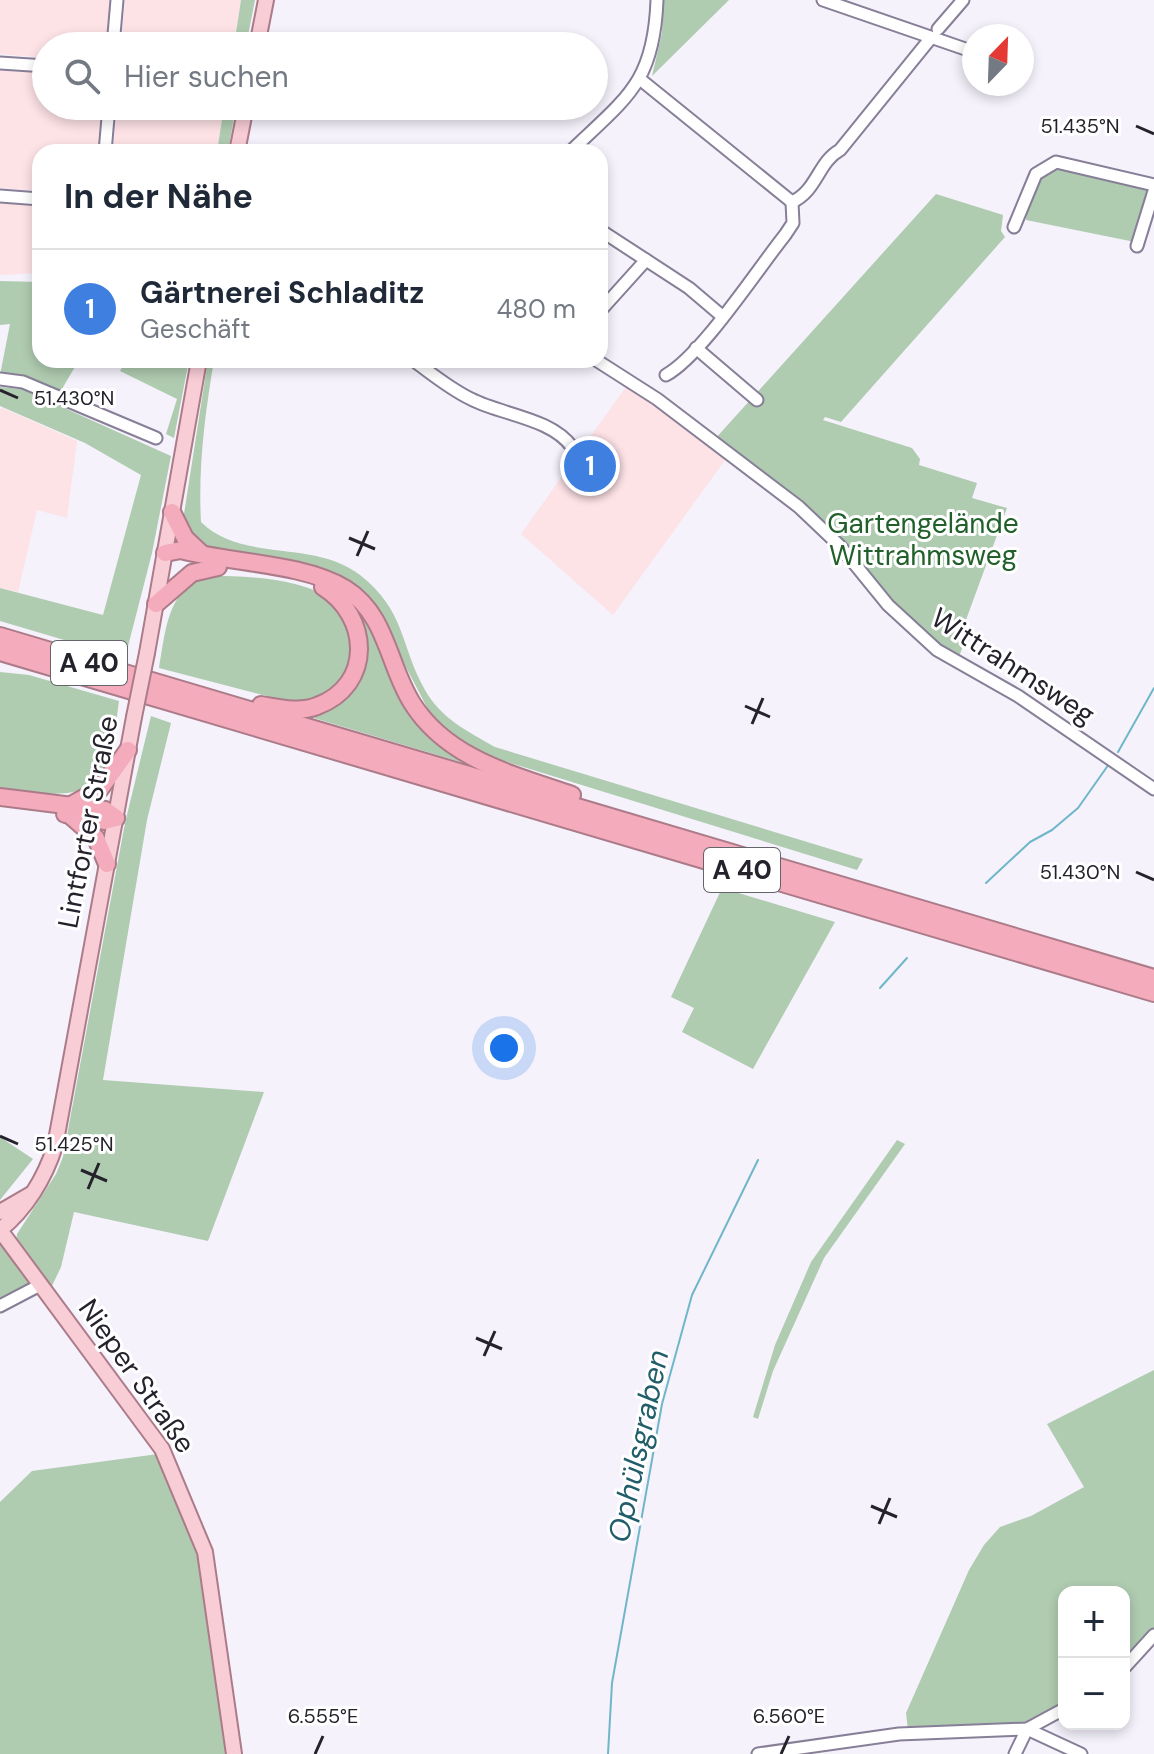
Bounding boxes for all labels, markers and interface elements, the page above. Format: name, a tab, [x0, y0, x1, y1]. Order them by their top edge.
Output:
north arrow	[962, 24, 1034, 96]
search box	[32, 32, 608, 120]
icon: search	[60, 54, 104, 98]
text: Hier suchen	[124, 57, 289, 96]
text: 51.435°N	[1040, 113, 1120, 139]
text: In der Nähe	[64, 174, 253, 219]
text: Gärtnerei Schladitz	[140, 273, 424, 312]
text: 1	[85, 292, 95, 326]
text: 480 m	[497, 292, 576, 326]
text: Geschäft	[140, 312, 251, 346]
text: 51.430°N	[34, 385, 114, 411]
pin: 1	[564, 436, 616, 496]
park label: Gartengelände Wittrahmsweg	[827, 505, 1019, 574]
street label: Wittrahmsweg	[924, 599, 1102, 733]
road number: A 40	[51, 641, 127, 685]
street label: Lintforter Straße	[49, 713, 127, 931]
road number: A 40	[704, 848, 780, 892]
text: 51.430°N	[1040, 859, 1120, 885]
your location	[484, 1028, 524, 1068]
text: 51.425°N	[35, 1131, 113, 1157]
street label: Nieper Straße	[70, 1292, 204, 1460]
water label: Ophülsgraben	[599, 1346, 677, 1546]
map controls	[1058, 1586, 1130, 1730]
button: +	[1058, 1586, 1130, 1658]
button: −	[1058, 1658, 1130, 1730]
text: 6.555°E	[288, 1703, 358, 1729]
text: 6.560°E	[753, 1703, 825, 1729]

